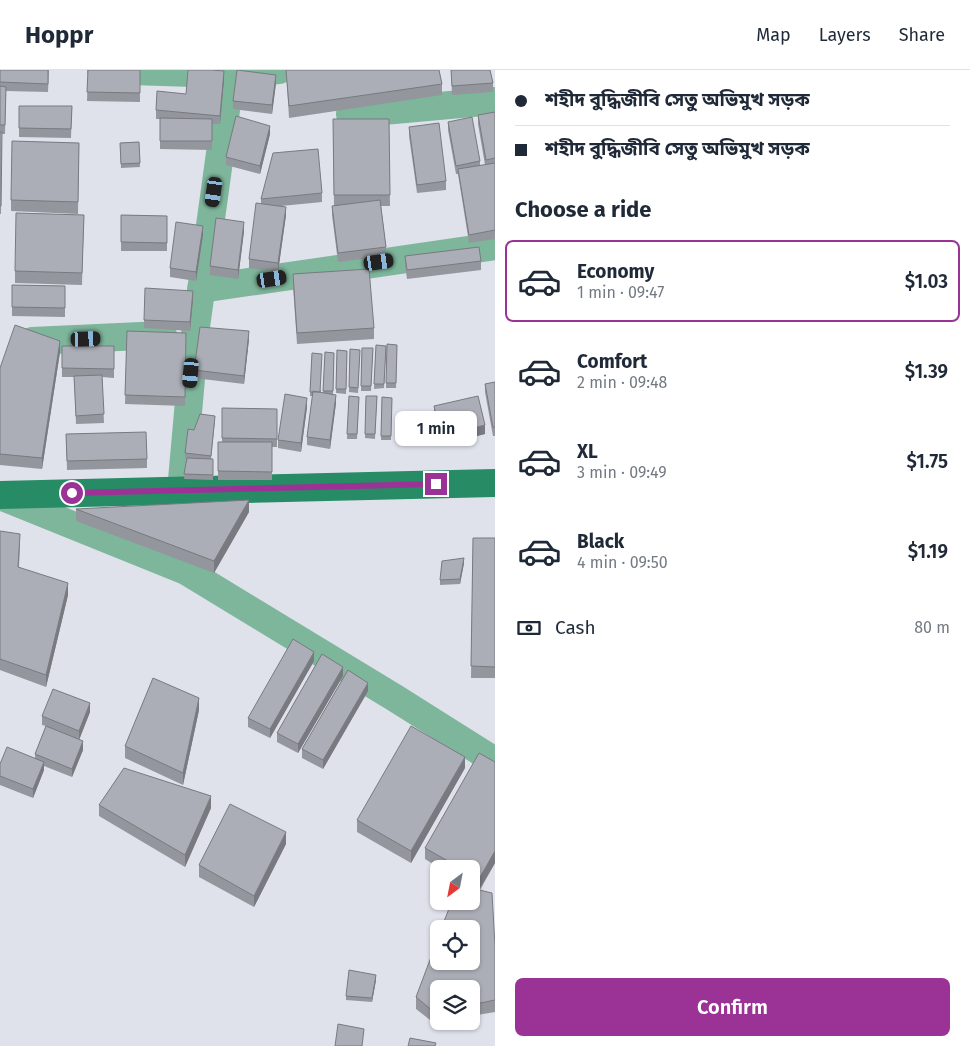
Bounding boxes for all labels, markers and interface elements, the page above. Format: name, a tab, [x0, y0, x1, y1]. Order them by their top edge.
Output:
text: Hoppr	[25, 21, 93, 49]
text: Map	[756, 24, 791, 46]
text: Layers	[819, 24, 871, 46]
text: Share	[899, 24, 945, 46]
text: শহীদ বুদ্ধিজীবি সেতু অভিমুখ সড়ক	[545, 88, 810, 111]
text: শহীদ বুদ্ধিজীবি সেতু অভিমুখ সড়ক	[545, 137, 810, 160]
car	[204, 176, 223, 208]
text: Choose a ride	[515, 196, 651, 223]
car	[363, 252, 394, 272]
icon: car	[517, 259, 562, 304]
text: Economy	[577, 260, 654, 283]
car	[256, 269, 287, 289]
text: $1.03	[905, 270, 948, 293]
text: 1 min · 09:47	[577, 283, 664, 302]
car	[70, 331, 101, 347]
icon: car	[517, 349, 562, 394]
text: Comfort	[577, 350, 647, 373]
car	[182, 357, 199, 389]
text: $1.39	[905, 360, 948, 383]
text: 2 min · 09:48	[577, 373, 667, 392]
callout: 1 min	[395, 412, 477, 446]
text: 1 min	[417, 419, 455, 438]
icon: car	[517, 439, 562, 484]
text: XL	[577, 440, 598, 463]
text: $1.75	[907, 450, 948, 473]
text: 3 min · 09:49	[577, 463, 667, 482]
route end	[425, 473, 447, 495]
route start	[61, 482, 83, 504]
icon: car	[517, 529, 562, 574]
text: Black	[577, 530, 624, 553]
text: $1.19	[908, 540, 948, 563]
text: 4 min · 09:50	[577, 553, 668, 572]
icon: cash	[515, 614, 543, 642]
text: Cash	[555, 616, 596, 639]
text: 80 m	[914, 618, 950, 637]
north arrow	[430, 860, 480, 910]
map controls	[430, 860, 480, 1030]
button: locate	[430, 920, 480, 970]
button: Confirm	[515, 978, 950, 1036]
button: layers	[430, 980, 480, 1030]

